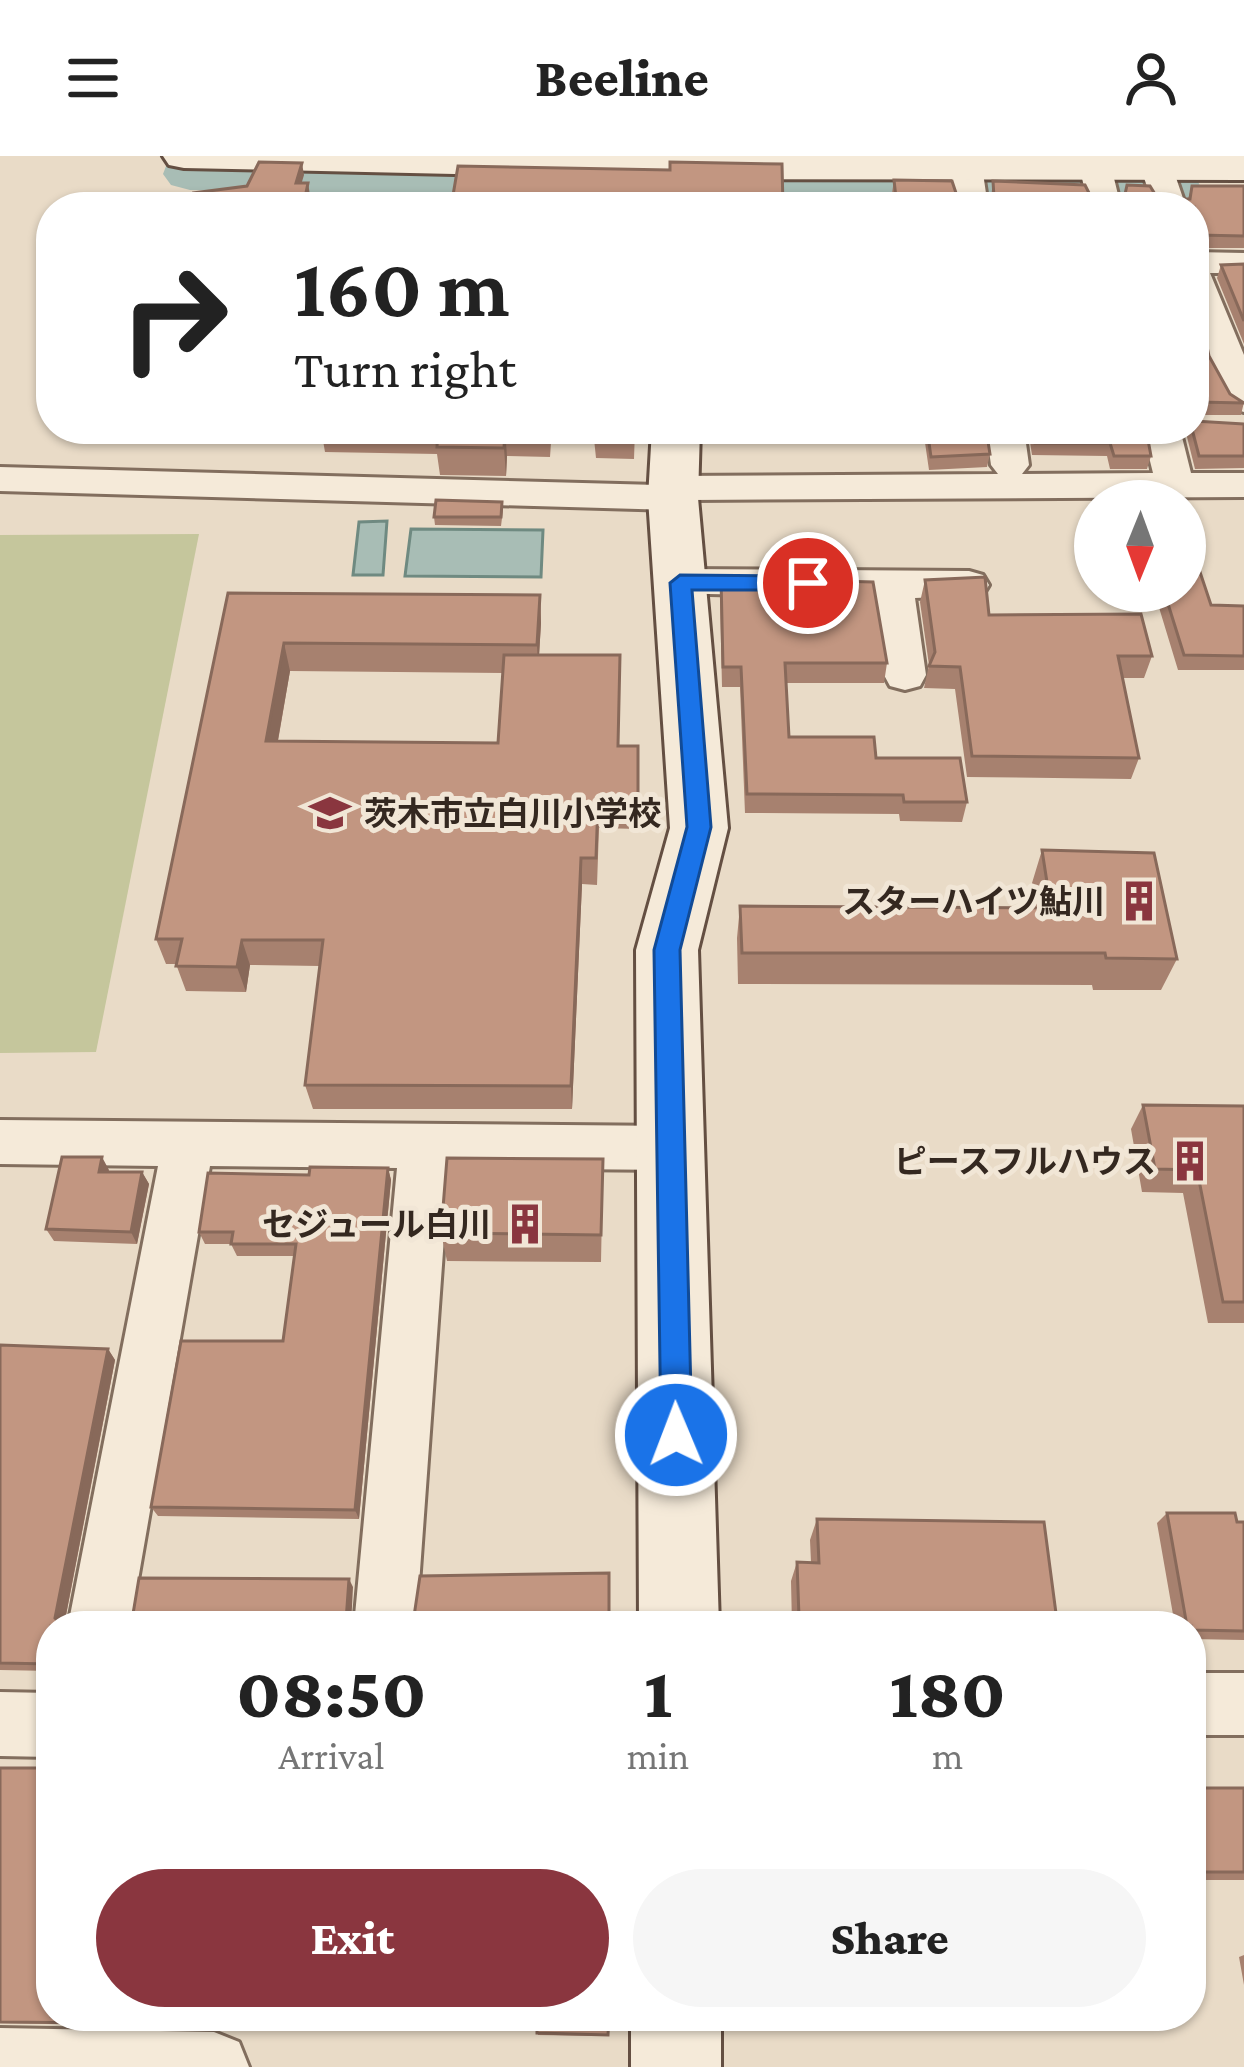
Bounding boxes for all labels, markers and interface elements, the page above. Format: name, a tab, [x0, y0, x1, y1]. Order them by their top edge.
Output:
icon: menu	[60, 45, 126, 111]
icon: person	[1118, 45, 1184, 111]
text: Beeline	[535, 48, 709, 108]
icon: right	[96, 240, 252, 396]
text: 160 m	[294, 241, 510, 334]
text: Turn right	[294, 339, 516, 399]
north arrow	[1074, 480, 1206, 612]
map controls	[1074, 480, 1206, 612]
pin	[757, 532, 859, 634]
icon: arrive	[775, 550, 841, 616]
school or university icon: 茨木市立白川小学校	[307, 790, 353, 836]
place label: 茨木市立白川小学校	[364, 795, 661, 832]
building icon: スターハイツ鮎川	[1116, 878, 1162, 924]
place label: スターハイツ鮎川	[842, 883, 1105, 920]
building icon: ピースフルハウス	[1167, 1138, 1213, 1184]
place label: ピースフルハウス	[894, 1143, 1156, 1180]
building icon: セジュール白川	[502, 1201, 548, 1247]
place label: セジュール白川	[262, 1206, 491, 1243]
position arrow	[613, 1372, 739, 1498]
text: 08:50	[236, 1652, 427, 1732]
text: 1	[644, 1652, 672, 1732]
text: 180	[890, 1652, 1006, 1732]
text: Arrival	[278, 1734, 384, 1777]
text: min	[627, 1734, 689, 1777]
text: m	[932, 1734, 963, 1777]
button: Exit	[96, 1869, 609, 2007]
button: Share	[633, 1869, 1146, 2007]

